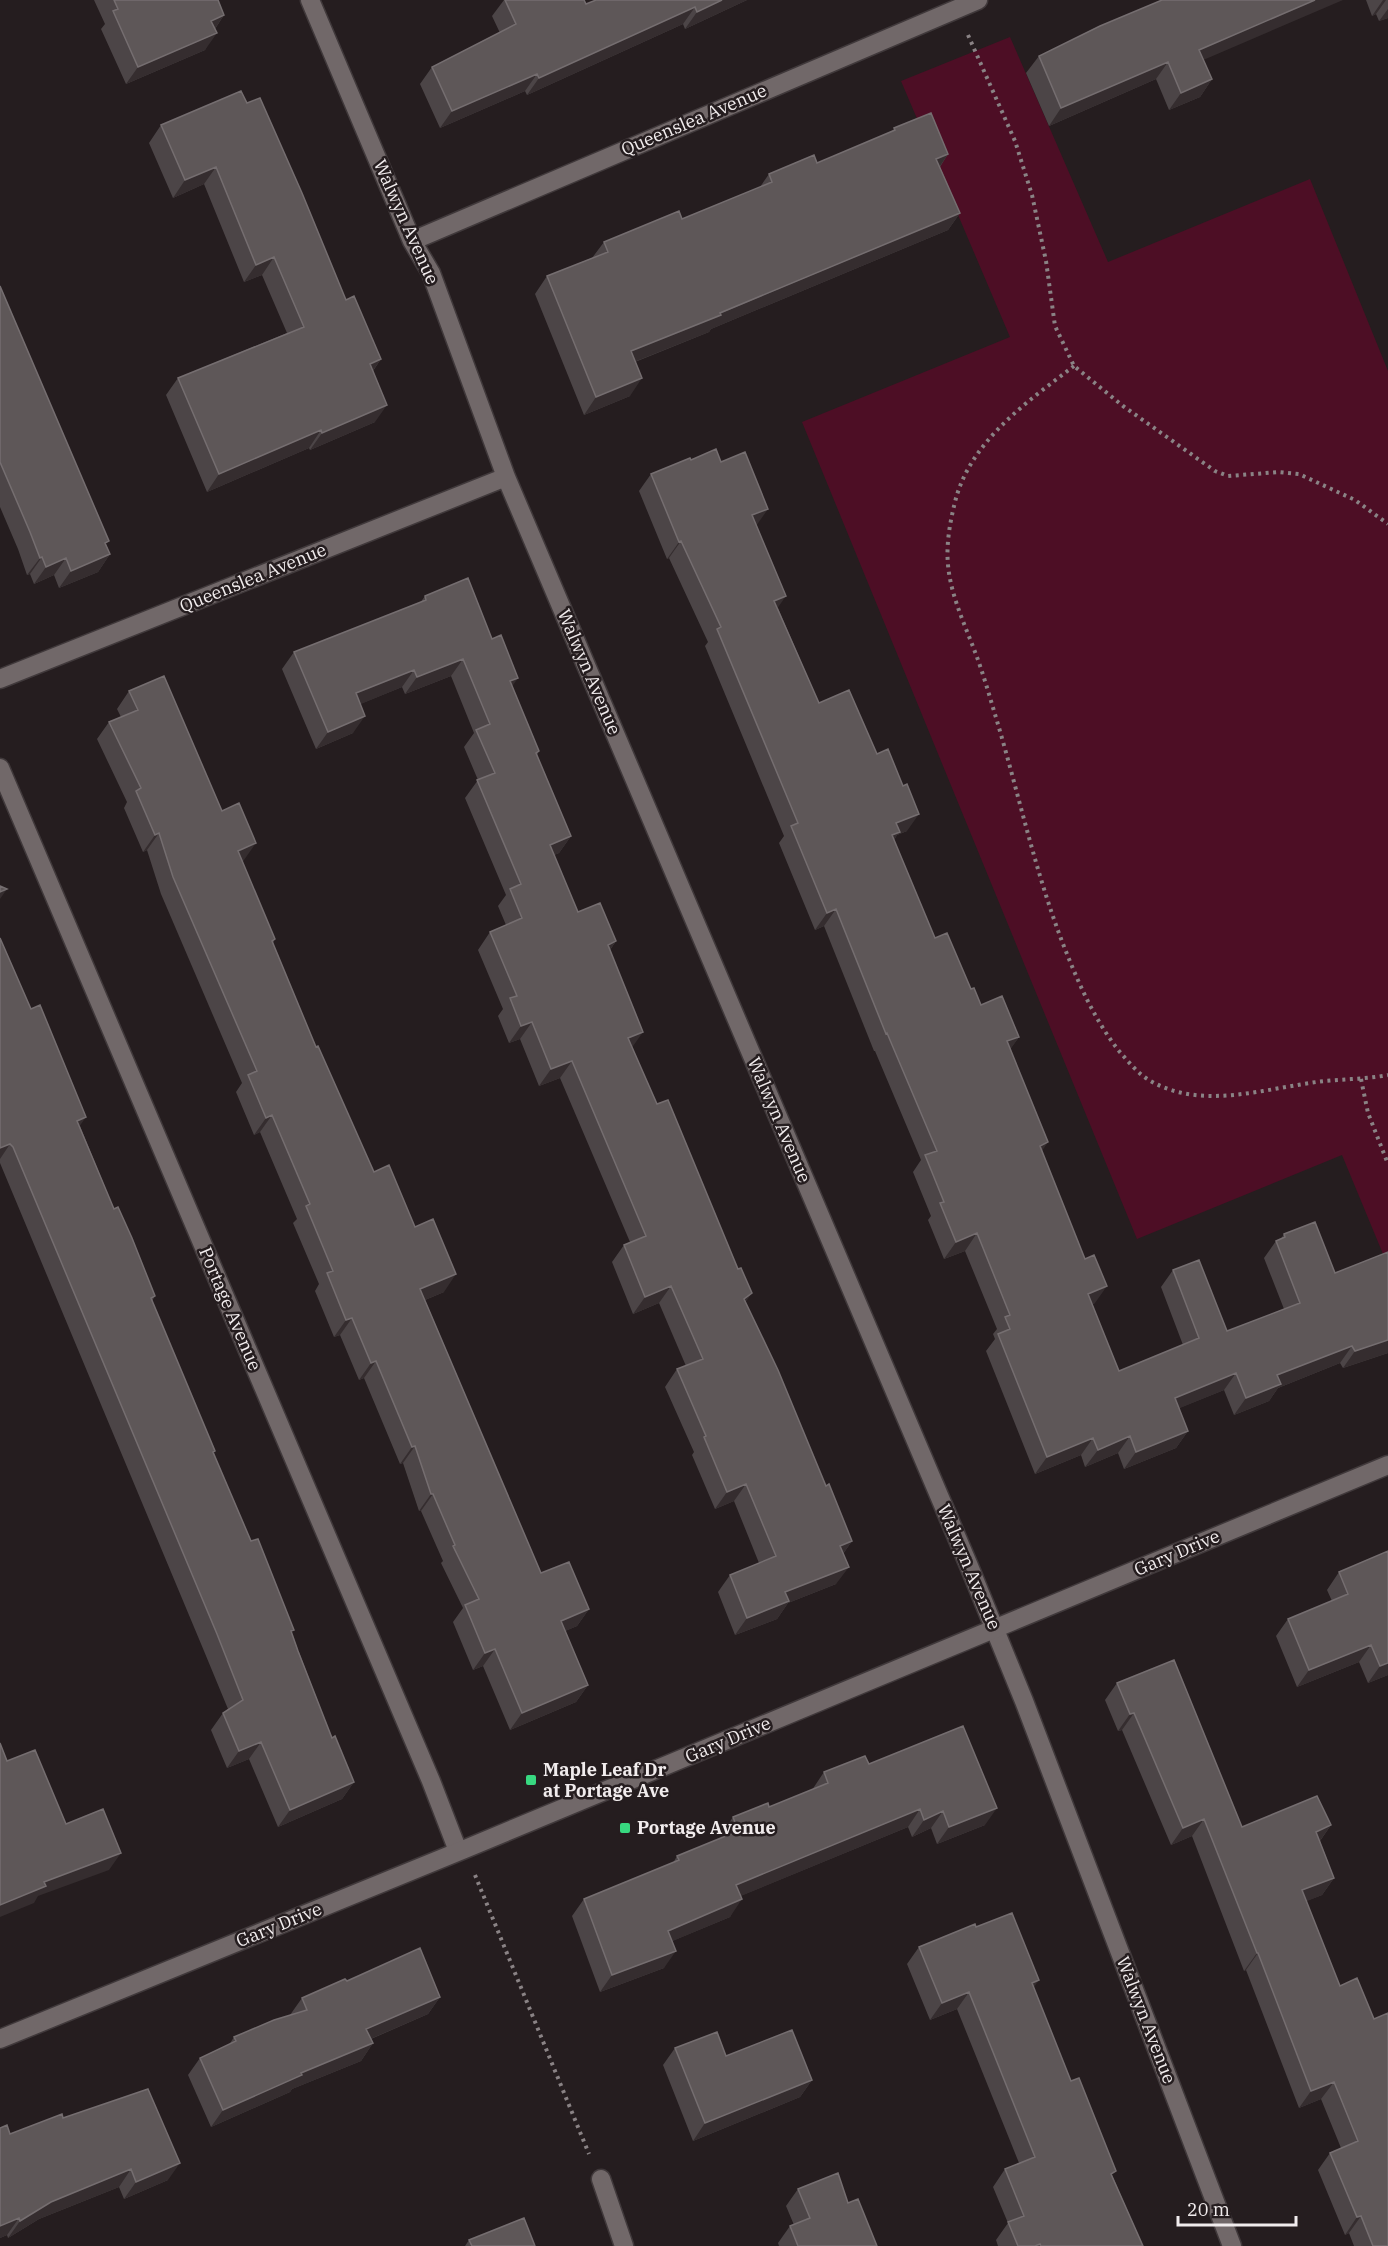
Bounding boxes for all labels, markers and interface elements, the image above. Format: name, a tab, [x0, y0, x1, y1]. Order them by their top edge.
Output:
street label: Queenslea Avenue	[617, 78, 770, 161]
street label: Walwyn Avenue	[369, 156, 444, 288]
street label: Queenslea Avenue	[176, 538, 329, 617]
street label: Walwyn Avenue	[553, 605, 626, 738]
street label: Walwyn Avenue	[743, 1053, 816, 1186]
street label: Portage Avenue	[194, 1244, 267, 1374]
street label: Walwyn Avenue	[933, 1500, 1006, 1633]
street label: Gary Drive	[1131, 1524, 1223, 1581]
street label: Gary Drive	[682, 1711, 774, 1768]
place label: Maple Leaf Dr at Portage Ave	[543, 1758, 669, 1802]
marker: Maple Leaf Dr at Portage Ave	[524, 1773, 538, 1787]
place label: Portage Avenue	[637, 1816, 776, 1839]
marker: Portage Avenue	[618, 1821, 632, 1835]
street label: Gary Drive	[232, 1897, 325, 1952]
street label: Walwyn Avenue	[1112, 1953, 1181, 2087]
scale bar	[1178, 2189, 1296, 2227]
text: 20 m	[1187, 2198, 1230, 2221]

